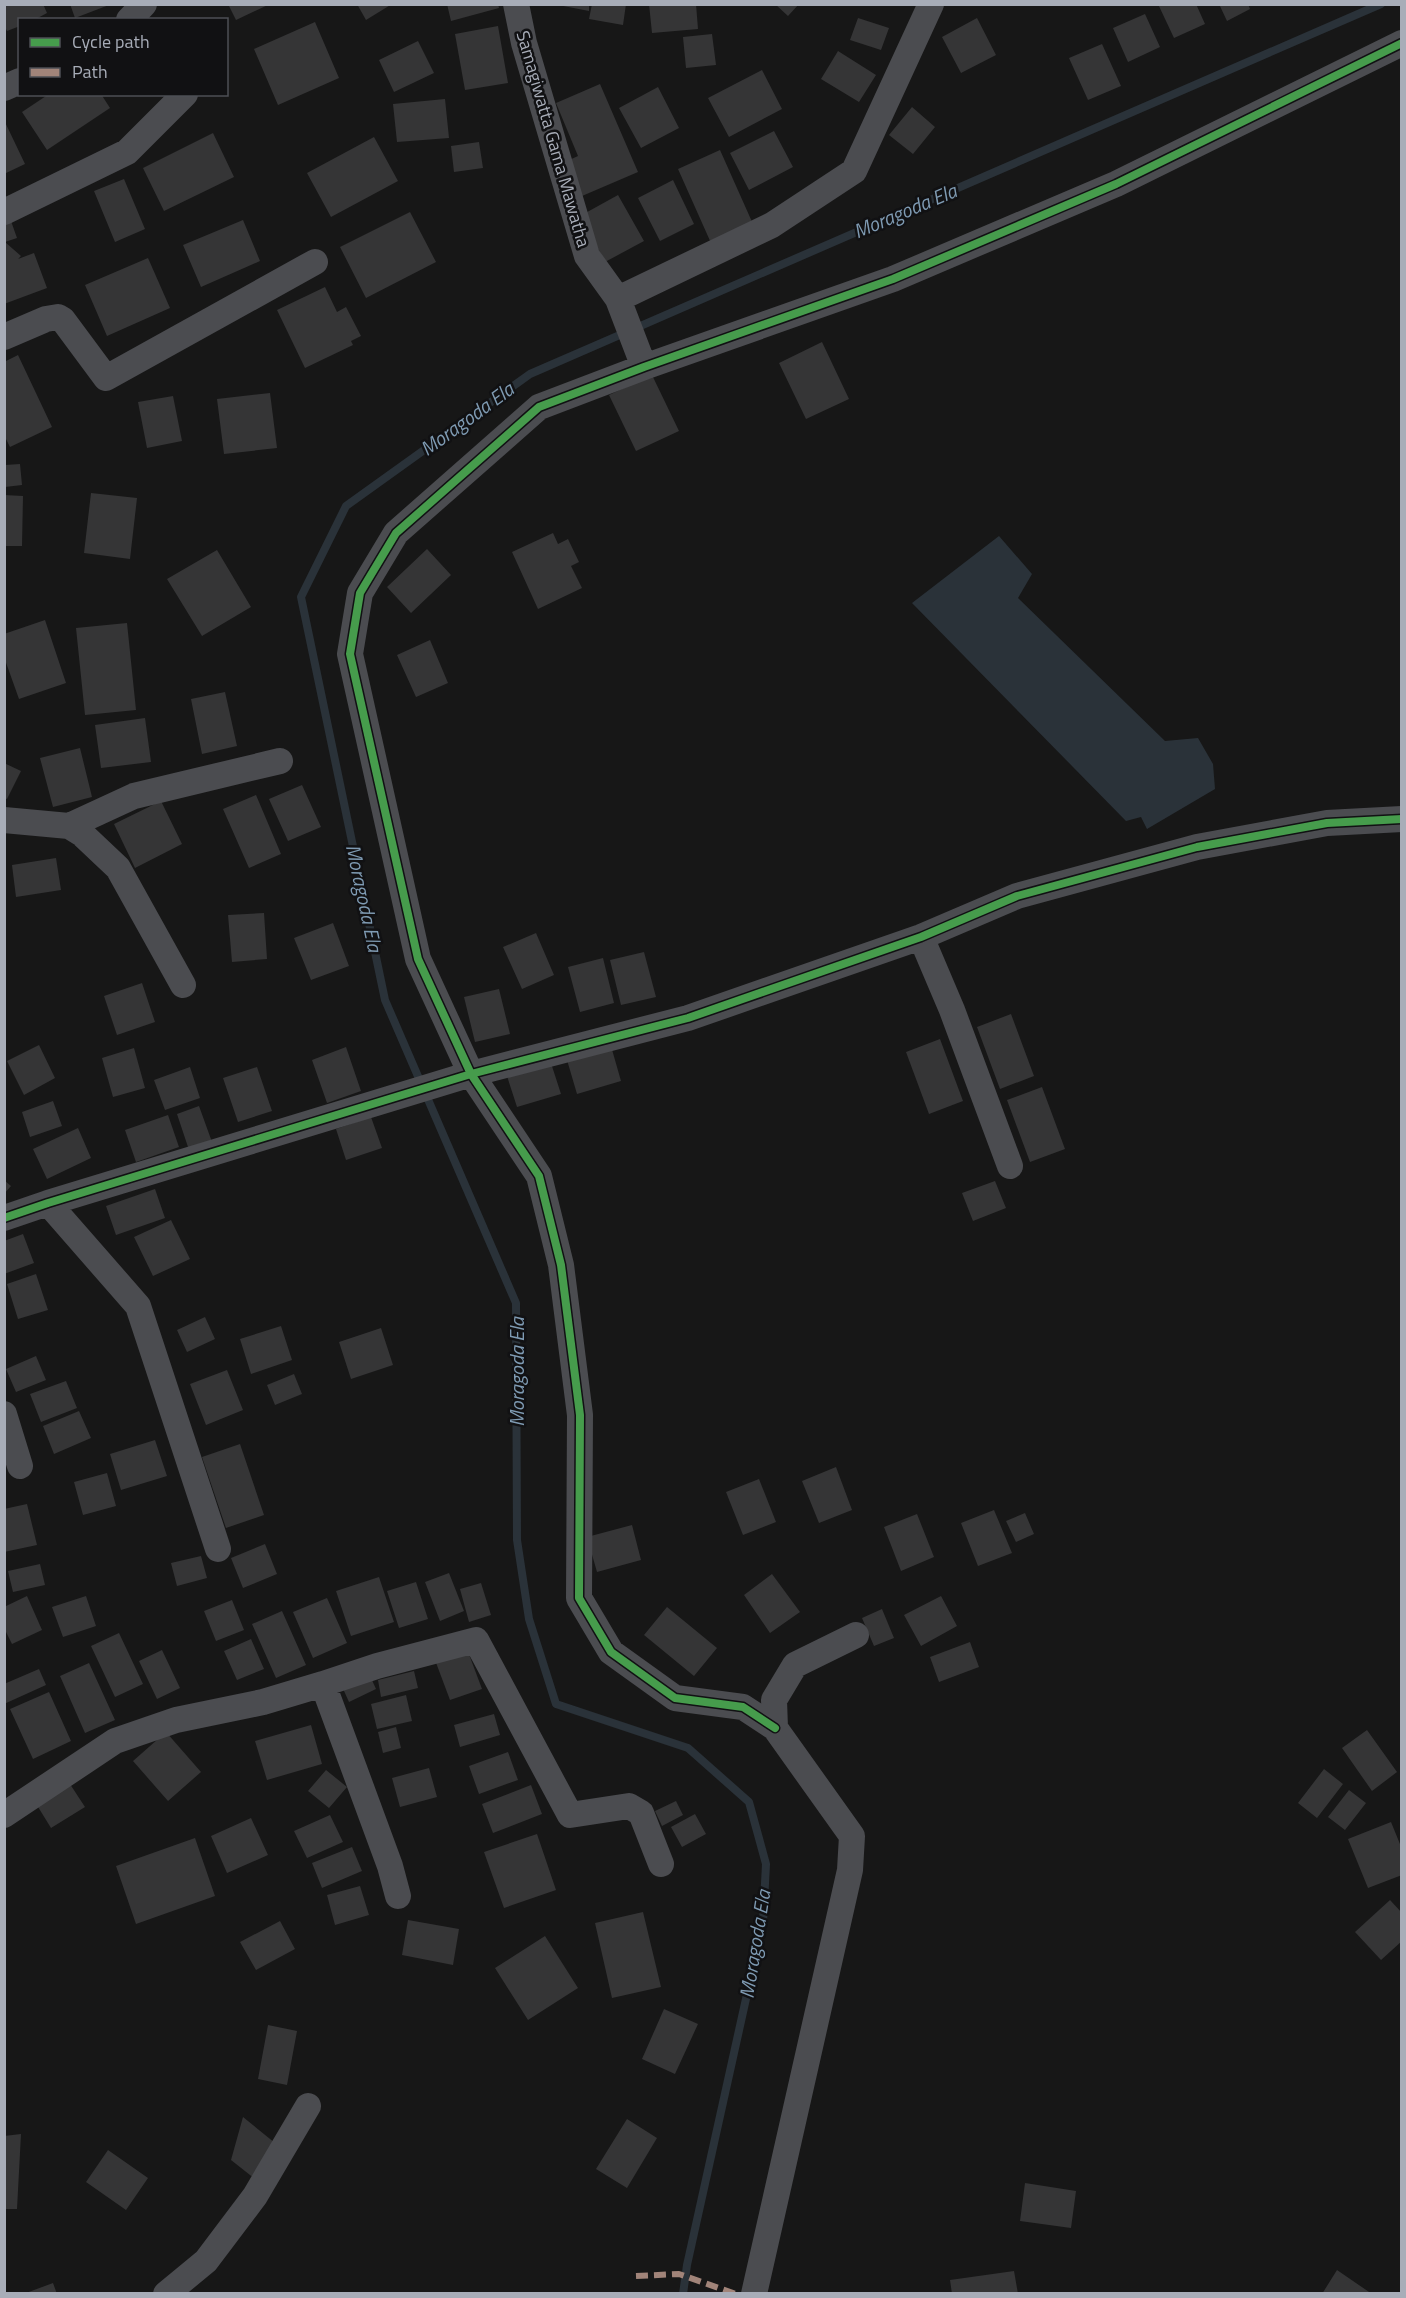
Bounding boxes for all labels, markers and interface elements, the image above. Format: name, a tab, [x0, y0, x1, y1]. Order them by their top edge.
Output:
legend	[18, 18, 228, 96]
street label: Samagiwatta Gama Mawatha	[510, 27, 597, 250]
text: Cycle path	[72, 28, 150, 55]
text: Path	[72, 58, 108, 85]
water label: Moragoda Ela	[848, 174, 962, 246]
water label: Moragoda Ela	[413, 373, 521, 463]
water label: Moragoda Ela	[338, 841, 391, 956]
water label: Moragoda Ela	[501, 1316, 532, 1427]
water label: Moragoda Ela	[731, 1886, 779, 2000]

